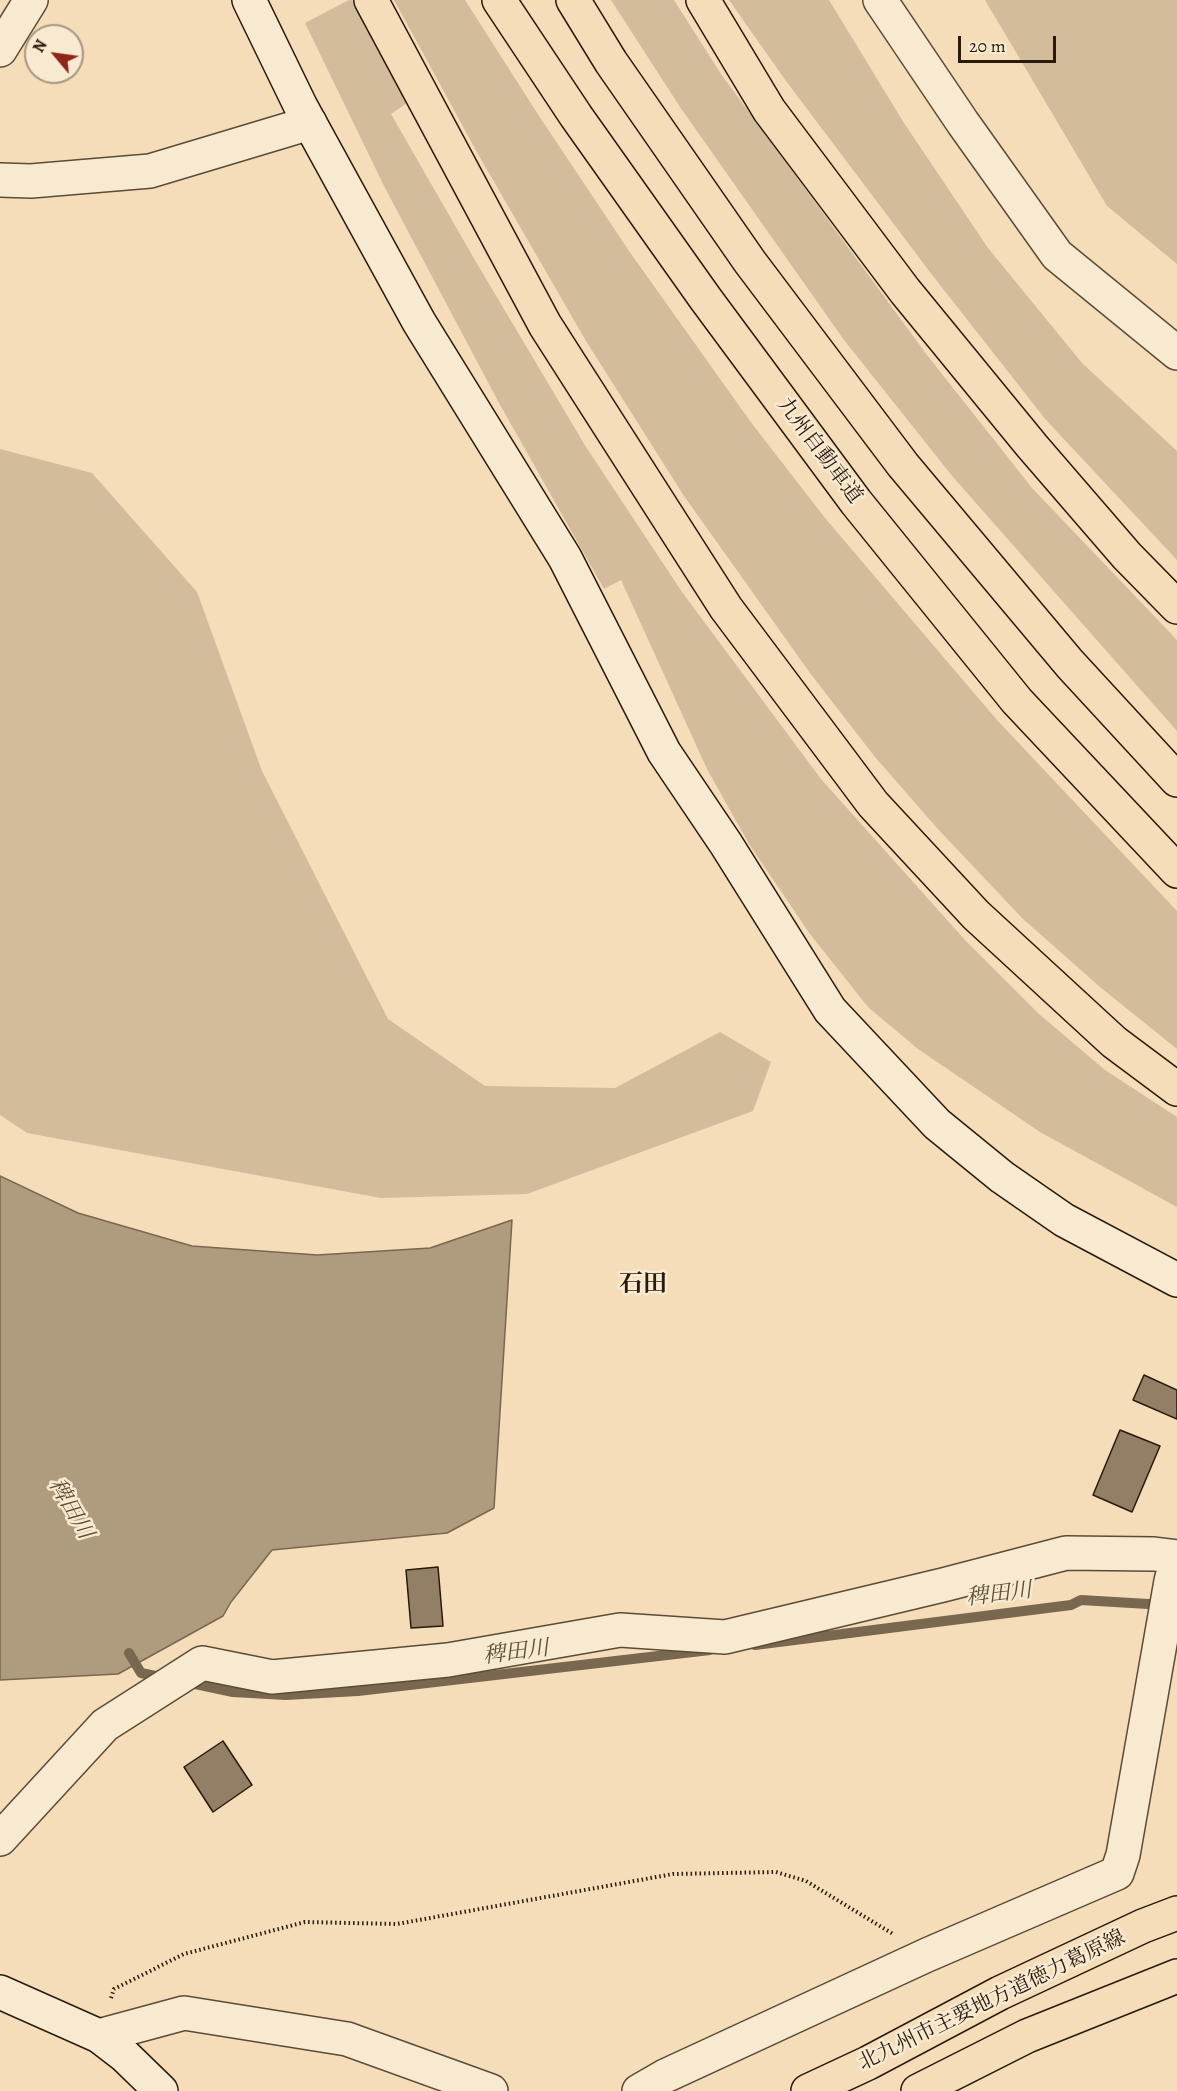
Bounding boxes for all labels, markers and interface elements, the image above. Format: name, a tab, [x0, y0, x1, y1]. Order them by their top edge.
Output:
north arrow	[24, 24, 84, 84]
scale bar	[961, 24, 1058, 62]
text: 20 m	[969, 34, 1006, 58]
text: N	[28, 36, 52, 57]
street label: 九州自動車道	[771, 393, 867, 509]
district label: 石田	[619, 1271, 667, 1299]
water label: 稗田川	[42, 1474, 98, 1544]
water label: 稗田川	[965, 1578, 1033, 1612]
water label: 稗田川	[482, 1636, 550, 1670]
street label: 北九州市主要地方道徳力葛原線	[854, 1925, 1130, 2077]

